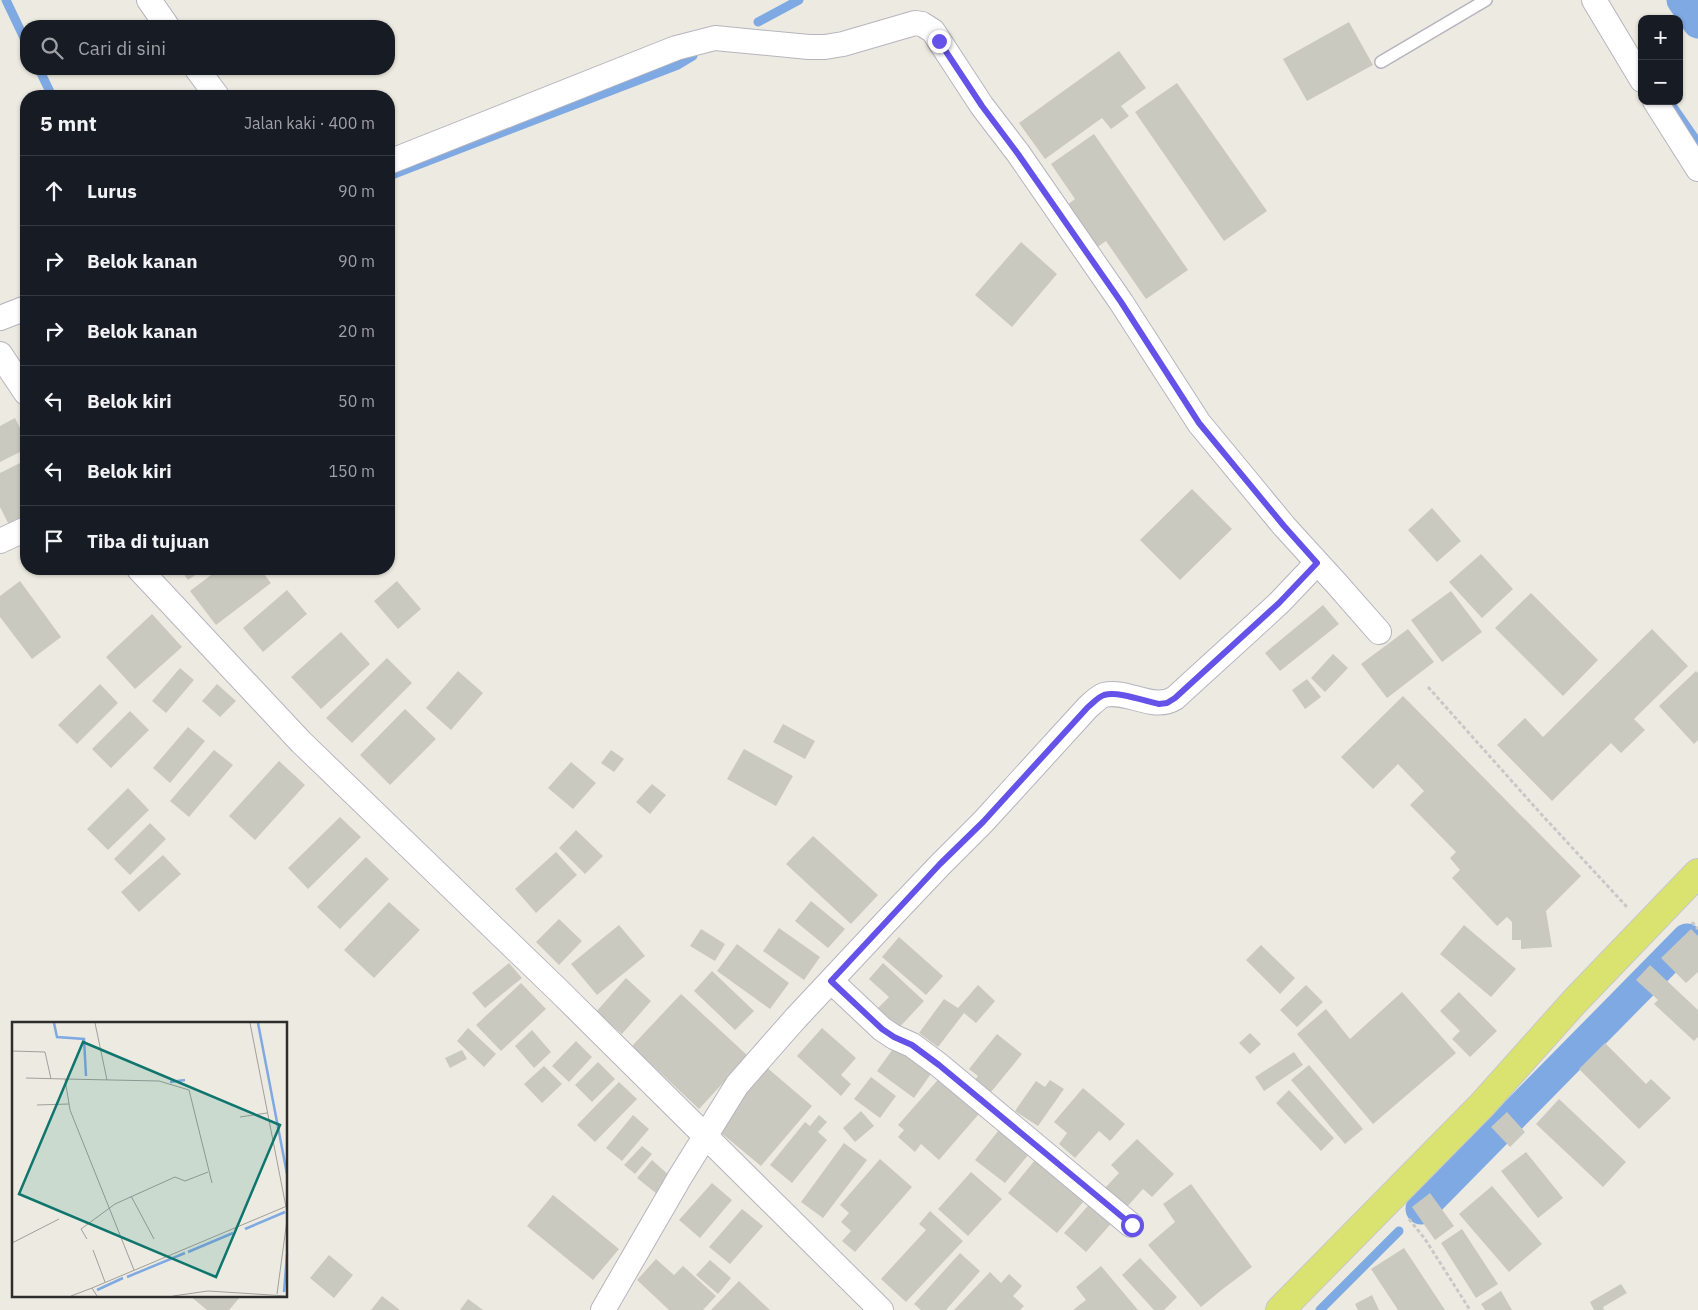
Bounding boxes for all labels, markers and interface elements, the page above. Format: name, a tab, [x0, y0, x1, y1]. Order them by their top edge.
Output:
map controls	[1638, 15, 1683, 105]
button: +	[1638, 15, 1683, 60]
search box	[20, 20, 395, 75]
route end	[928, 30, 951, 53]
icon: search	[38, 34, 66, 62]
text: Cari di sini	[78, 36, 166, 60]
button: −	[1638, 60, 1683, 105]
text: 5 mnt	[40, 109, 97, 137]
text: Jalan kaki · 400 m	[244, 113, 375, 133]
icon: ahead	[40, 177, 68, 205]
text: Lurus	[87, 179, 137, 203]
text: 90 m	[338, 181, 375, 201]
icon: right	[40, 247, 68, 275]
text: Belok kanan	[87, 249, 198, 273]
text: 90 m	[338, 251, 375, 271]
icon: right	[40, 317, 68, 345]
text: Belok kanan	[87, 319, 198, 343]
text: 20 m	[338, 321, 375, 341]
icon: left	[40, 387, 68, 415]
text: Belok kiri	[87, 389, 172, 413]
text: 50 m	[338, 391, 375, 411]
icon: left	[40, 457, 68, 485]
text: Belok kiri	[87, 459, 172, 483]
text: 150 m	[328, 461, 375, 481]
icon: arrive	[40, 527, 68, 555]
text: Tiba di tujuan	[87, 529, 209, 553]
inset map	[12, 1022, 288, 1298]
route start	[1121, 1214, 1144, 1237]

